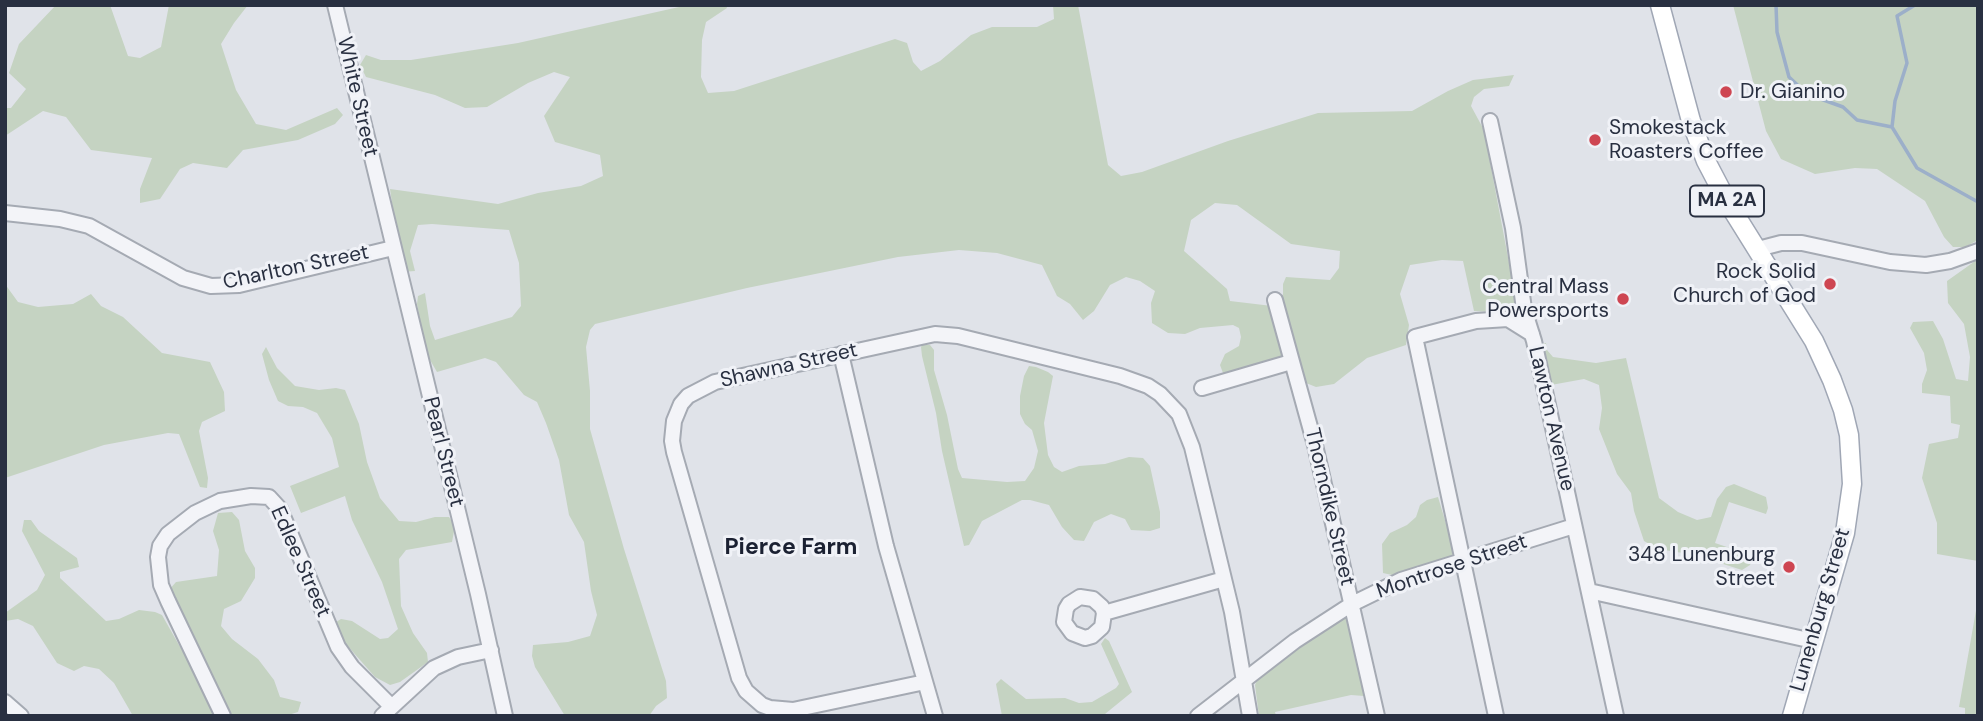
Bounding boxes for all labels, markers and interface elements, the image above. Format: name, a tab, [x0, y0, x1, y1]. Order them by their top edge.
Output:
street label: White Street	[331, 35, 383, 159]
place label: Dr. Gianino	[1740, 79, 1845, 105]
marker: Dr. Gianino	[1718, 84, 1734, 100]
place label: Smokestack Roasters Coffee	[1609, 115, 1764, 165]
marker: Smokestack Roasters Coffee	[1587, 132, 1603, 148]
road number: MA 2A	[1690, 186, 1764, 216]
street label: Charlton Street	[221, 240, 371, 296]
place label: Rock Solid Church of God	[1673, 259, 1816, 309]
place label: Central Mass Powersports	[1482, 274, 1609, 324]
marker: Rock Solid Church of God	[1822, 276, 1838, 292]
marker: Central Mass Powersports	[1615, 291, 1631, 307]
street label: Shawna Street	[718, 338, 860, 394]
street label: Lawton Avenue	[1522, 344, 1580, 494]
street label: Pearl Street	[417, 394, 469, 510]
street label: Thorndike Street	[1299, 426, 1359, 588]
street label: Edlee Street	[264, 503, 336, 621]
street label: Lunenburg Street	[1786, 525, 1856, 695]
street label: Montrose Street	[1373, 529, 1531, 605]
district label: Pierce Farm	[724, 534, 858, 562]
place label: 348 Lunenburg Street	[1628, 542, 1775, 592]
marker: 348 Lunenburg Street	[1781, 559, 1797, 575]

